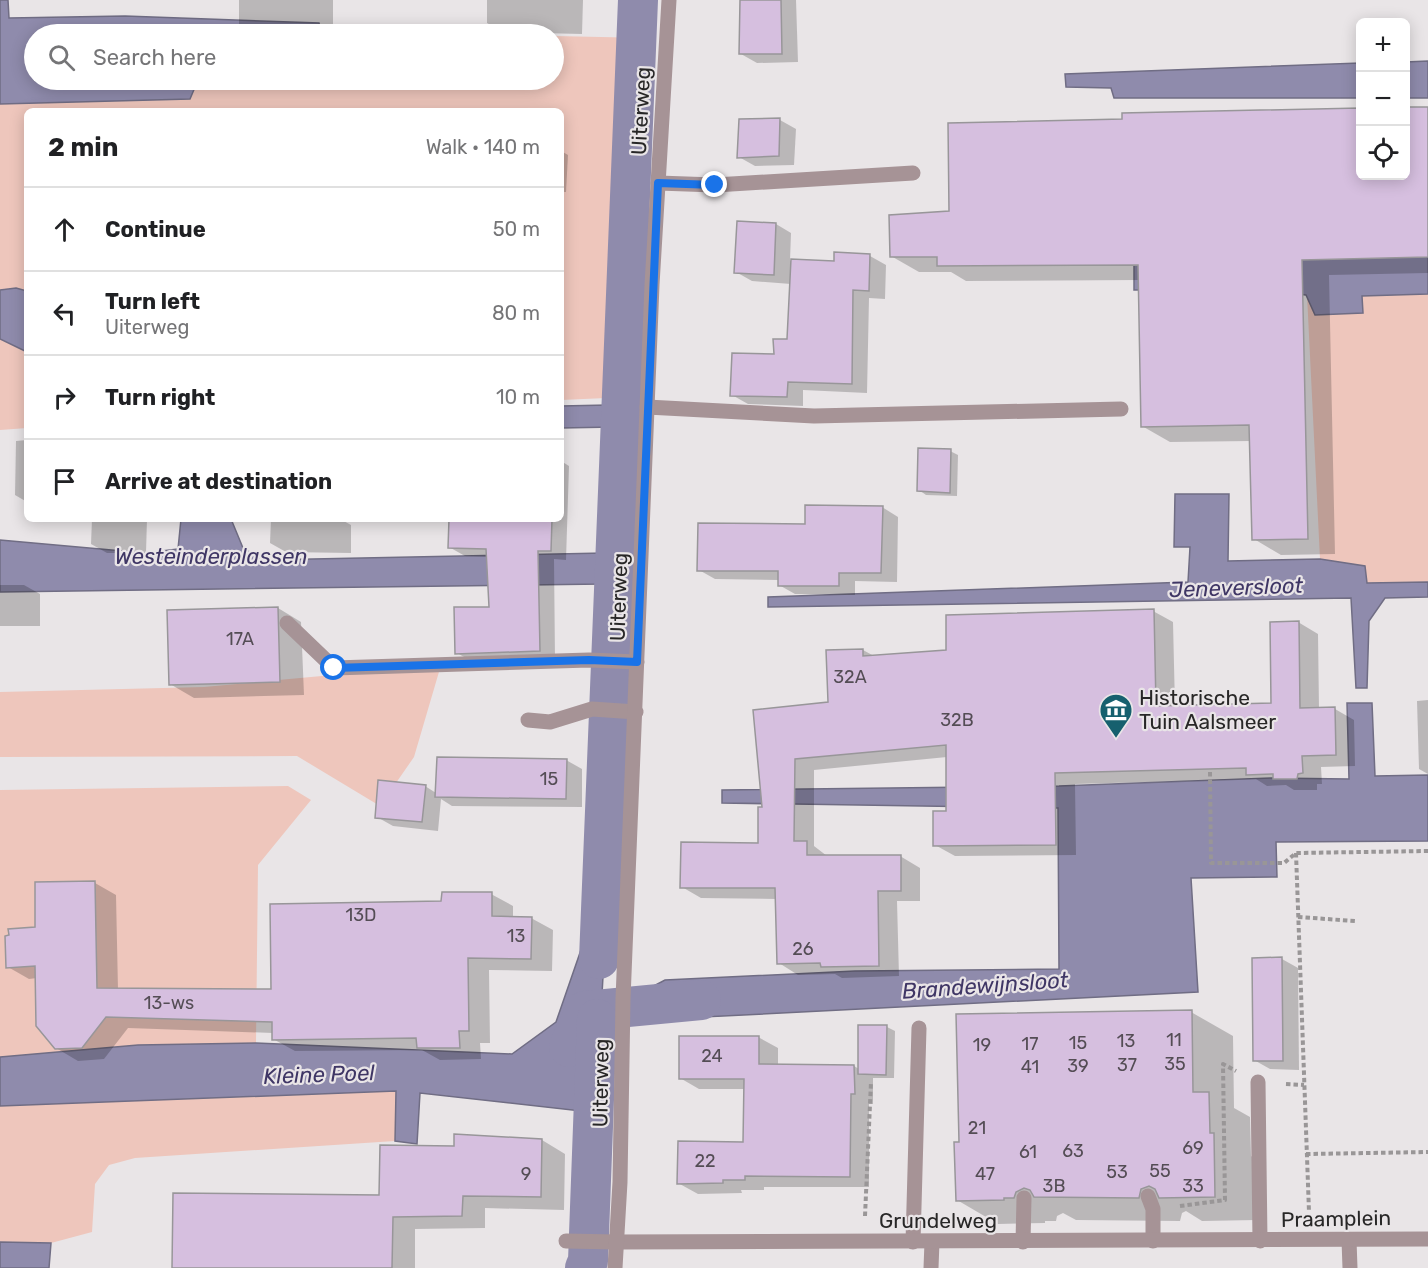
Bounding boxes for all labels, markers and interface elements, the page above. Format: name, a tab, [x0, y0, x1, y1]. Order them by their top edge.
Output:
map controls	[1356, 18, 1410, 180]
button: +	[1356, 18, 1410, 72]
search box	[24, 24, 564, 90]
icon: search	[45, 41, 78, 74]
text: Search here	[93, 44, 216, 71]
street label: Uiterweg	[626, 66, 655, 156]
button: −	[1356, 72, 1410, 126]
button: locate	[1356, 126, 1410, 180]
text: 2 min	[48, 132, 118, 163]
text: Walk · 140 m	[426, 135, 540, 159]
route end	[701, 171, 727, 197]
icon: ahead	[48, 213, 81, 246]
text: Continue	[105, 216, 206, 243]
text: 50 m	[493, 217, 540, 241]
text: Turn left	[105, 288, 200, 315]
icon: left	[48, 297, 81, 330]
text: 80 m	[492, 301, 540, 325]
text: Uiterweg	[105, 315, 189, 339]
icon: right	[48, 381, 81, 414]
text: Turn right	[105, 384, 215, 411]
text: 10 m	[496, 385, 540, 409]
icon: arrive	[48, 465, 81, 498]
text: Arrive at destination	[105, 468, 332, 495]
water label: Westeinderplassen	[114, 543, 308, 570]
street label: Uiterweg	[604, 552, 633, 642]
water label: Jeneversloot	[1169, 572, 1304, 603]
house number: 17A	[226, 628, 254, 650]
route start	[320, 654, 346, 680]
house number: 32A	[833, 666, 867, 688]
place label: Historische Tuin Aalsmeer	[1139, 685, 1276, 734]
museum icon: Historische Tuin Aalsmeer	[1098, 692, 1134, 739]
house number: 32B	[940, 709, 974, 731]
house number: 15	[540, 768, 558, 790]
house number: 13D	[346, 904, 376, 926]
house number: 13	[507, 925, 525, 947]
house number: 26	[792, 938, 814, 960]
water label: Brandewijnsloot	[901, 966, 1070, 1005]
house number: 13-ws	[144, 992, 194, 1014]
house number: 11	[1166, 1029, 1182, 1051]
house number: 13	[1117, 1030, 1135, 1052]
house number: 15	[1069, 1032, 1087, 1054]
house number: 17	[1022, 1033, 1038, 1055]
house number: 19	[973, 1034, 991, 1056]
street label: Uiterweg	[587, 1038, 614, 1128]
house number: 24	[701, 1045, 723, 1067]
house number: 35	[1164, 1053, 1186, 1075]
house number: 37	[1117, 1054, 1137, 1076]
house number: 39	[1067, 1055, 1089, 1077]
house number: 41	[1021, 1056, 1039, 1078]
water label: Kleine Poel	[263, 1059, 376, 1090]
house number: 21	[968, 1117, 986, 1139]
house number: 69	[1182, 1137, 1204, 1159]
house number: 63	[1062, 1140, 1084, 1162]
house number: 61	[1019, 1141, 1037, 1163]
house number: 22	[694, 1150, 716, 1172]
house number: 55	[1149, 1160, 1171, 1182]
house number: 53	[1106, 1161, 1128, 1183]
house number: 9	[521, 1163, 531, 1185]
house number: 47	[975, 1163, 995, 1185]
house number: 3B	[1043, 1175, 1065, 1197]
house number: 33	[1182, 1175, 1204, 1197]
street label: Praamplein	[1281, 1205, 1391, 1232]
street label: Grundelweg	[879, 1208, 997, 1233]

